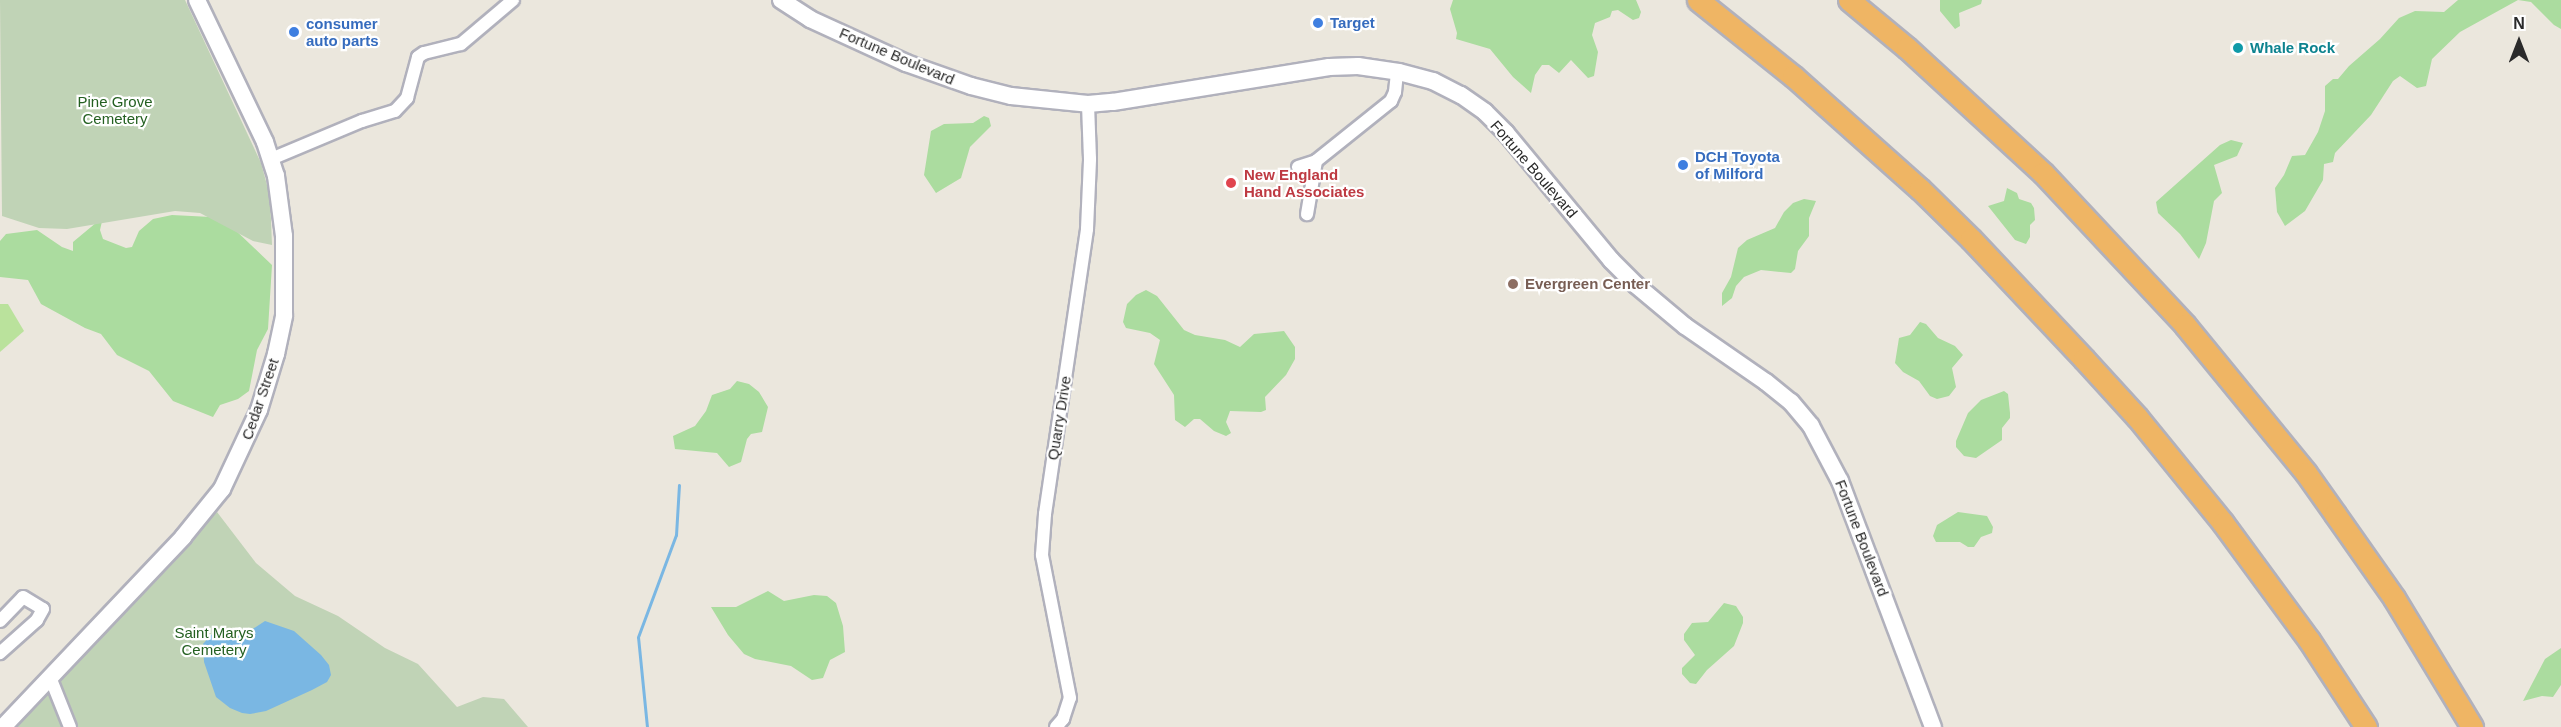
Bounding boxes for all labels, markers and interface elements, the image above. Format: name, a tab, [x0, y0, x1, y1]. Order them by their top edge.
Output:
north arrow	[2489, 12, 2549, 72]
place label: consumer auto parts	[306, 14, 379, 49]
place label: Target	[1330, 14, 1375, 32]
text: N	[2513, 15, 2525, 32]
marker: Target	[1311, 16, 1325, 30]
street label: Fortune Boulevard	[837, 24, 957, 88]
marker: consumer auto parts	[287, 25, 301, 39]
place label: Whale Rock	[2250, 39, 2335, 57]
marker: Whale Rock	[2231, 41, 2245, 55]
park label: Pine Grove Cemetery	[77, 92, 153, 127]
street label: Fortune Boulevard	[1487, 117, 1581, 221]
place label: DCH Toyota of Milford	[1695, 147, 1780, 182]
marker: DCH Toyota of Milford	[1676, 158, 1690, 172]
place label: New England Hand Associates	[1244, 165, 1365, 200]
marker: New England Hand Associates	[1222, 174, 1240, 192]
place label: Evergreen Center	[1525, 275, 1650, 293]
marker: Evergreen Center	[1506, 277, 1520, 291]
street label: Cedar Street	[238, 356, 282, 442]
street label: Quarry Drive	[1043, 375, 1075, 461]
street label: Fortune Boulevard	[1831, 477, 1893, 599]
park label: Saint Marys Cemetery	[174, 623, 254, 658]

